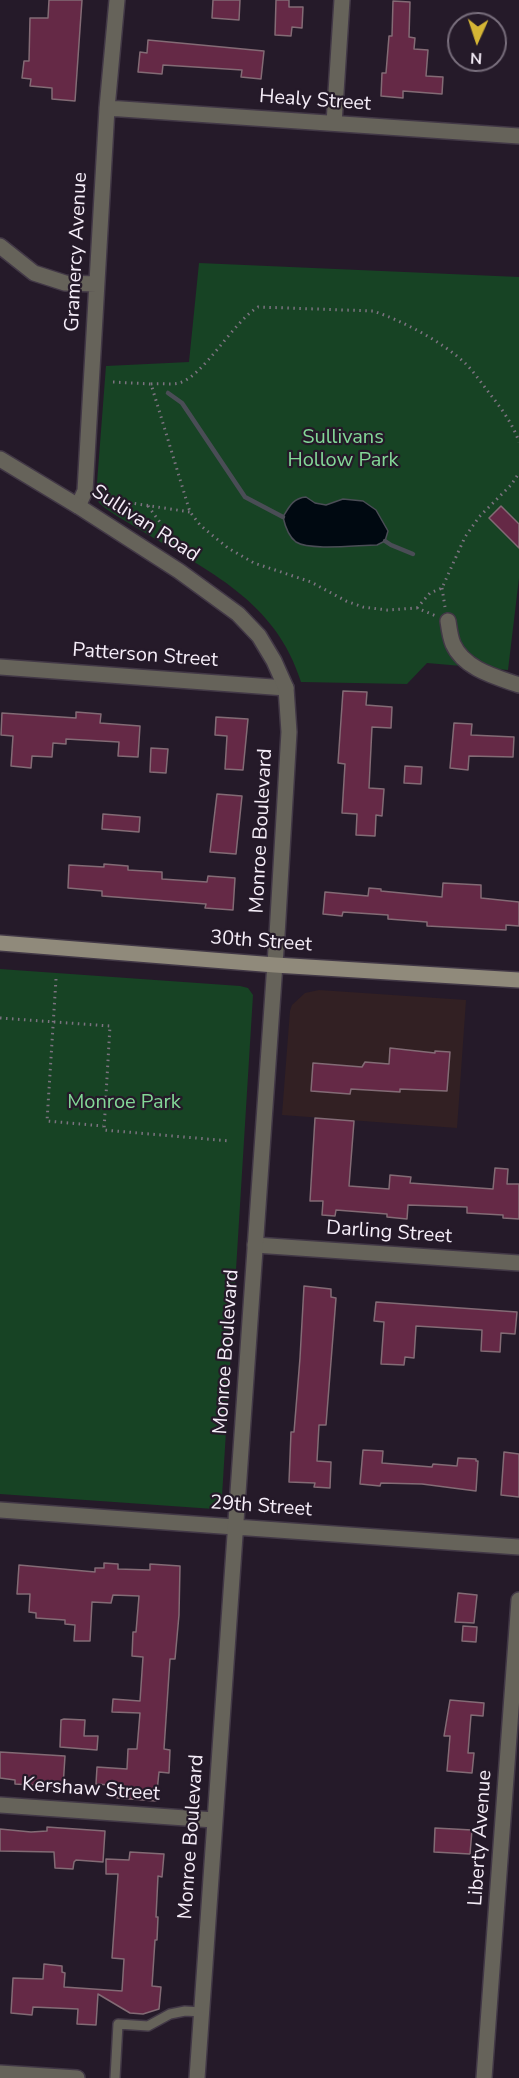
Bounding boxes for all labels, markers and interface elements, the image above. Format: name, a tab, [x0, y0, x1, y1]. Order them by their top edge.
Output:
north arrow	[447, 12, 507, 72]
text: N	[470, 47, 483, 69]
street label: Healy Street	[258, 85, 372, 117]
street label: Gramercy Avenue	[61, 172, 93, 332]
park label: Sullivans Hollow Park	[288, 426, 398, 473]
street label: Sullivan Road	[87, 480, 203, 568]
street label: Patterson Street	[71, 639, 219, 673]
street label: Monroe Boulevard	[246, 748, 278, 914]
street label: 30th Street	[209, 926, 313, 958]
park label: Monroe Park	[67, 1091, 181, 1115]
street label: Darling Street	[325, 1217, 453, 1249]
street label: Monroe Boulevard	[209, 1269, 245, 1435]
street label: 29th Street	[209, 1491, 313, 1523]
street label: Monroe Boulevard	[174, 1754, 210, 1920]
street label: Liberty Avenue	[464, 1769, 498, 1907]
street label: Kershaw Street	[21, 1773, 161, 1807]

